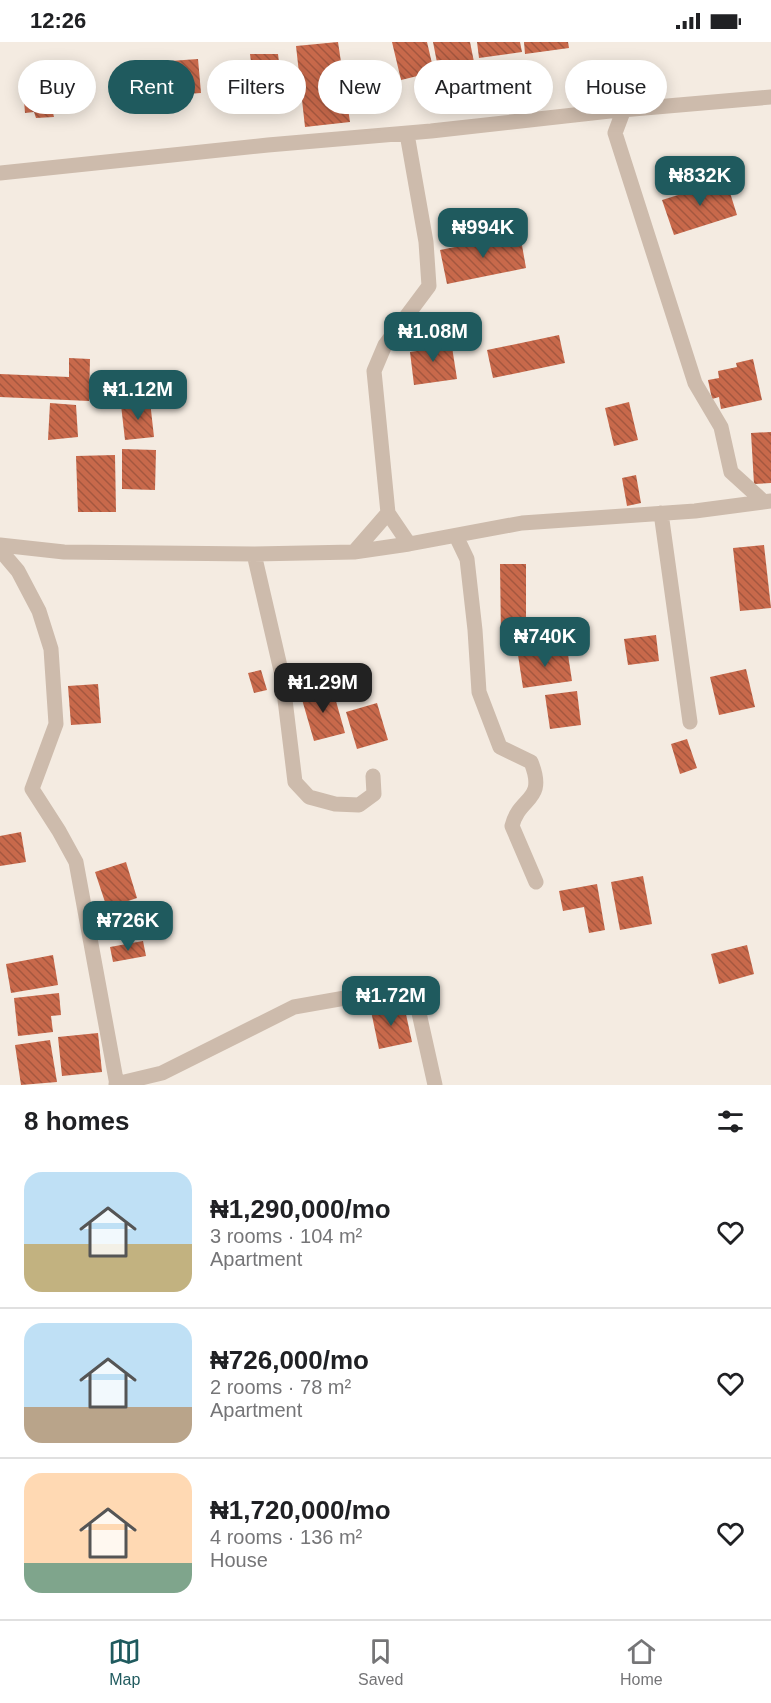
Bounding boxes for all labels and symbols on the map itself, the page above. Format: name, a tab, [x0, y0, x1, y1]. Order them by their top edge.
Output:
pin: ₦832K	[658, 156, 742, 207]
pin: ₦994K	[441, 208, 525, 259]
pin: ₦1.08M	[384, 312, 482, 363]
pin: ₦1.12M	[89, 370, 187, 421]
pin: ₦740K	[503, 617, 587, 668]
pin: ₦1.29M	[274, 663, 372, 714]
pin: ₦726K	[86, 901, 170, 952]
pin: ₦1.72M	[342, 976, 440, 1027]

